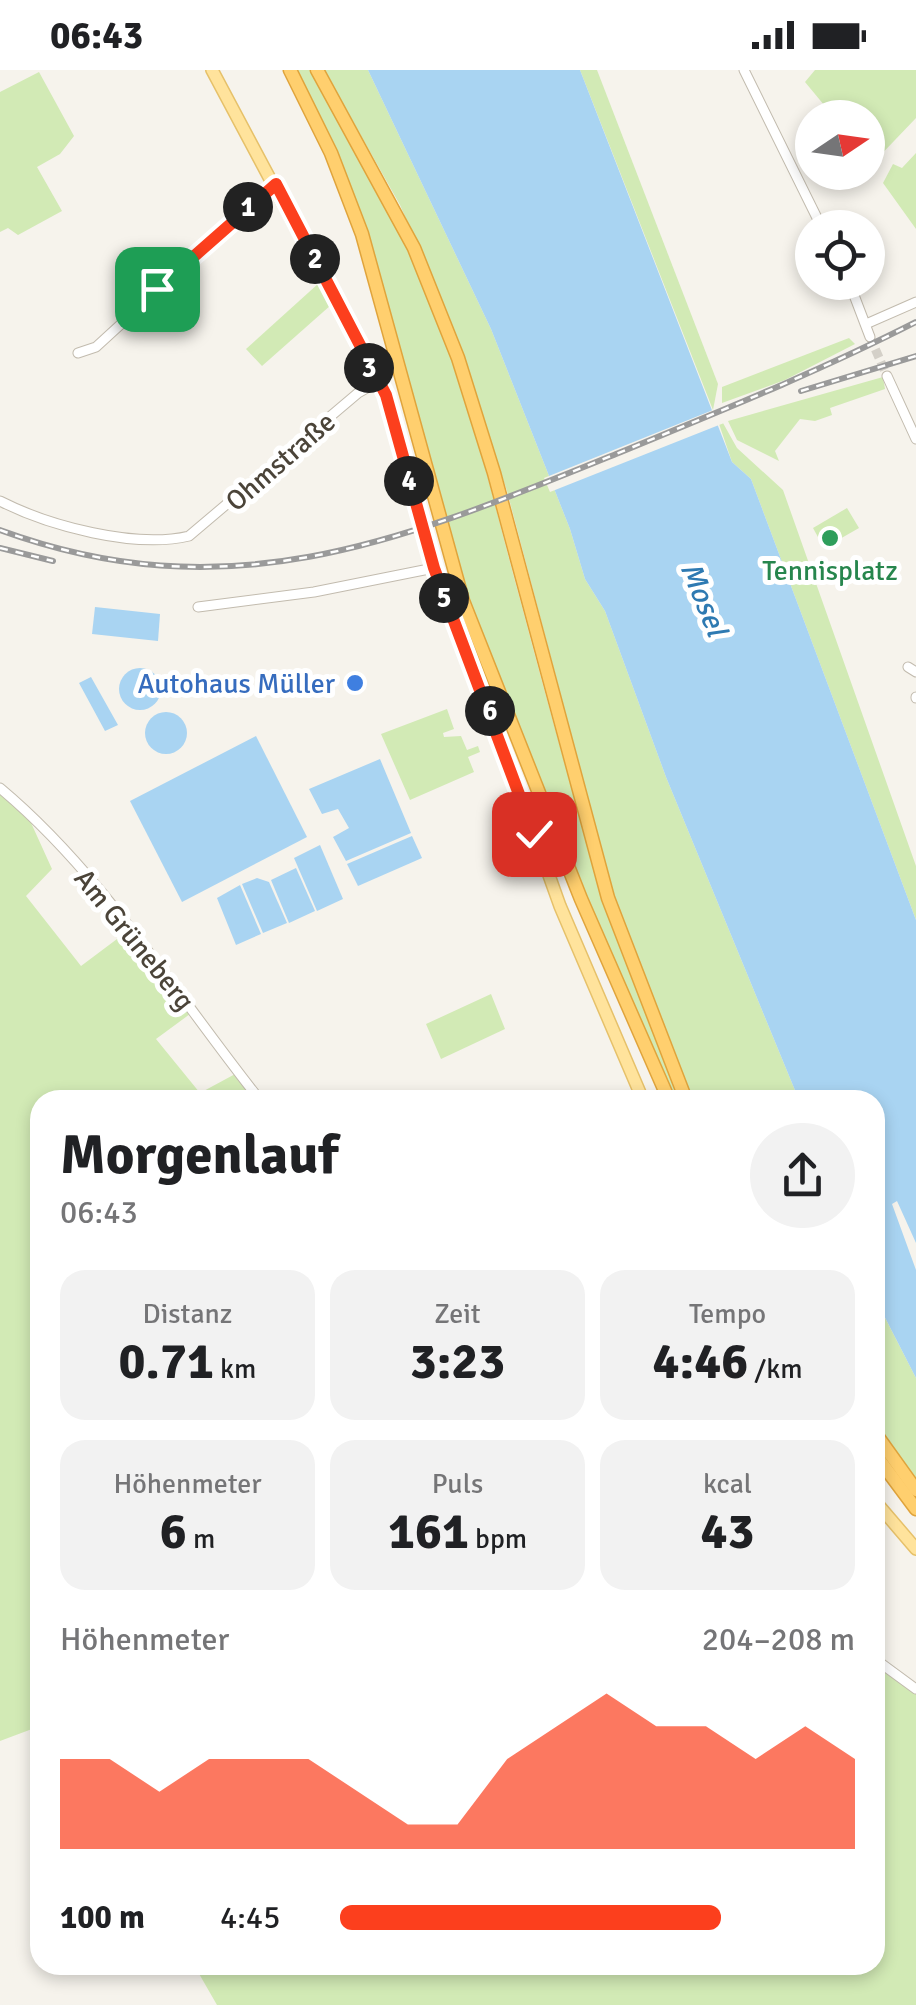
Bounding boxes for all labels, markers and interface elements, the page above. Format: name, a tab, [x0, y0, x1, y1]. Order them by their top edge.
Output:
text: 06:43	[50, 12, 143, 59]
north arrow	[795, 100, 885, 190]
map controls	[795, 100, 885, 300]
pin: 1	[223, 182, 273, 232]
text: 1	[240, 190, 256, 224]
button: locate	[795, 210, 885, 300]
pin: 2	[290, 234, 340, 284]
text: 2	[307, 242, 323, 276]
pin	[115, 247, 200, 332]
icon: arrive	[130, 262, 185, 317]
pin: 3	[344, 343, 394, 393]
text: 3	[361, 351, 377, 385]
street label: Ohmstraße	[219, 405, 342, 519]
pin: 4	[384, 456, 434, 506]
text: 4	[401, 464, 417, 498]
marker: Tennisplatz	[819, 527, 841, 549]
place label: Tennisplatz	[762, 554, 898, 588]
water label: Mosel	[672, 557, 736, 644]
pin: 5	[419, 573, 469, 623]
text: 5	[436, 581, 452, 615]
place label: Autohaus Müller	[137, 667, 336, 701]
marker: Autohaus Müller	[344, 672, 366, 694]
pin: 6	[465, 686, 515, 736]
text: 6	[482, 694, 498, 728]
pin	[492, 792, 577, 877]
icon: check	[507, 807, 562, 862]
street label: Am Grüneberg	[67, 862, 202, 1017]
text: Morgenlauf	[60, 1121, 338, 1189]
button: share	[750, 1123, 855, 1228]
text: 06:43	[60, 1193, 138, 1232]
text: Distanz	[143, 1297, 232, 1331]
text: Zeit	[434, 1297, 481, 1331]
text: Tempo	[689, 1297, 766, 1331]
text: 0.71	[119, 1331, 214, 1393]
text: 3:23	[410, 1331, 505, 1393]
text: 4:46	[652, 1331, 748, 1393]
text: km	[214, 1352, 256, 1386]
text: /km	[748, 1352, 803, 1386]
text: Höhenmeter	[113, 1467, 262, 1501]
text: Puls	[432, 1467, 483, 1501]
text: kcal	[703, 1467, 752, 1501]
text: 6	[160, 1501, 187, 1563]
text: 161	[388, 1501, 469, 1563]
text: 43	[700, 1501, 755, 1563]
text: m	[187, 1522, 215, 1556]
text: bpm	[469, 1522, 527, 1556]
text: Höhenmeter	[60, 1620, 229, 1659]
text: 204–208 m	[702, 1620, 855, 1659]
text: 100 m	[60, 1898, 145, 1937]
text: 4:45	[220, 1898, 280, 1937]

